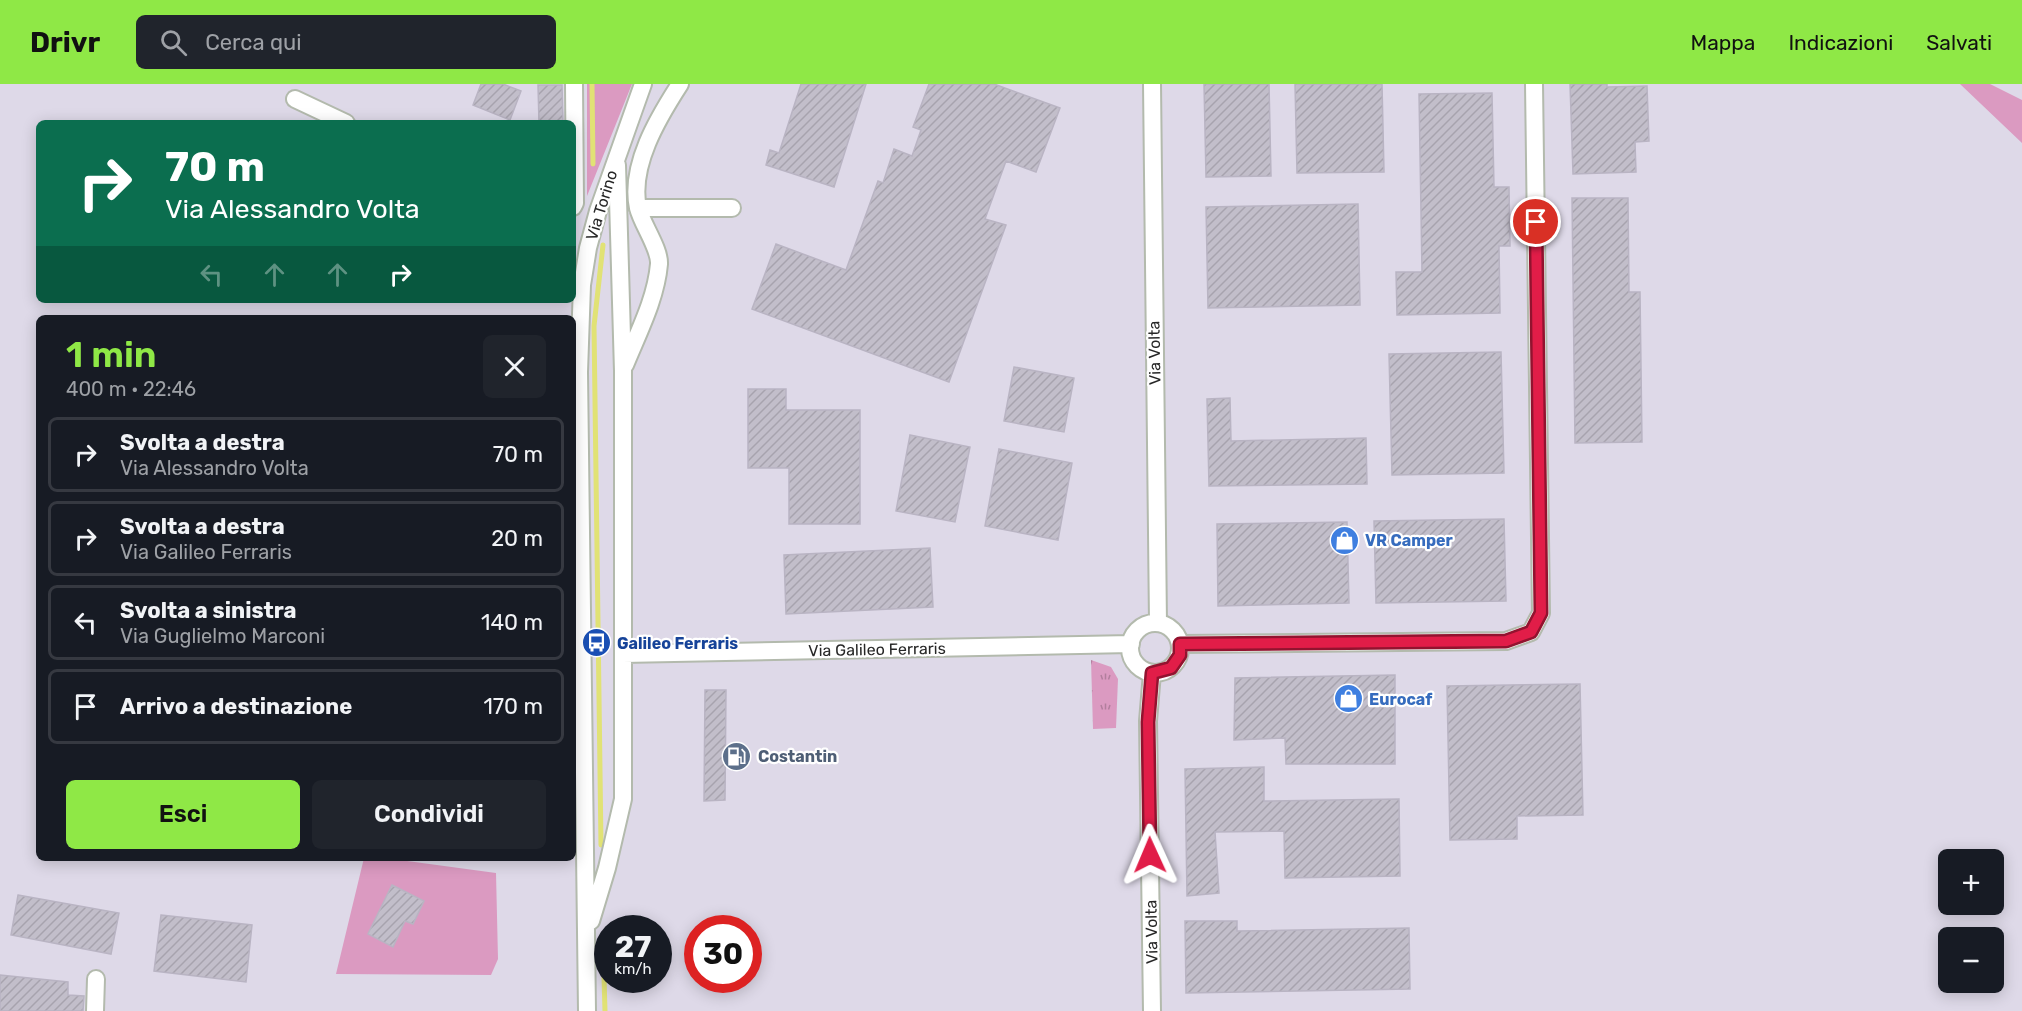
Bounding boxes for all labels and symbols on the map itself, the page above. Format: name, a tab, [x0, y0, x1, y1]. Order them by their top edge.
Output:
street label: Via Torino	[582, 168, 621, 243]
pin	[1510, 196, 1561, 247]
street label: Via Volta	[1144, 321, 1165, 385]
shop icon: VR Camper	[1328, 524, 1360, 556]
place label: VR Camper	[1365, 531, 1453, 550]
bus stop icon: Galileo Ferraris	[580, 627, 612, 659]
place label: Galileo Ferraris	[617, 634, 738, 653]
street label: Via Galileo Ferraris	[808, 639, 946, 660]
shop icon: Eurocaf	[1332, 683, 1364, 715]
place label: Eurocaf	[1369, 690, 1433, 709]
fuel station icon: Costantin	[721, 740, 753, 772]
place label: Costantin	[758, 747, 837, 766]
position arrow	[1118, 823, 1182, 887]
street label: Via Volta	[1141, 900, 1162, 964]
speed limit sign: 30	[684, 915, 762, 993]

